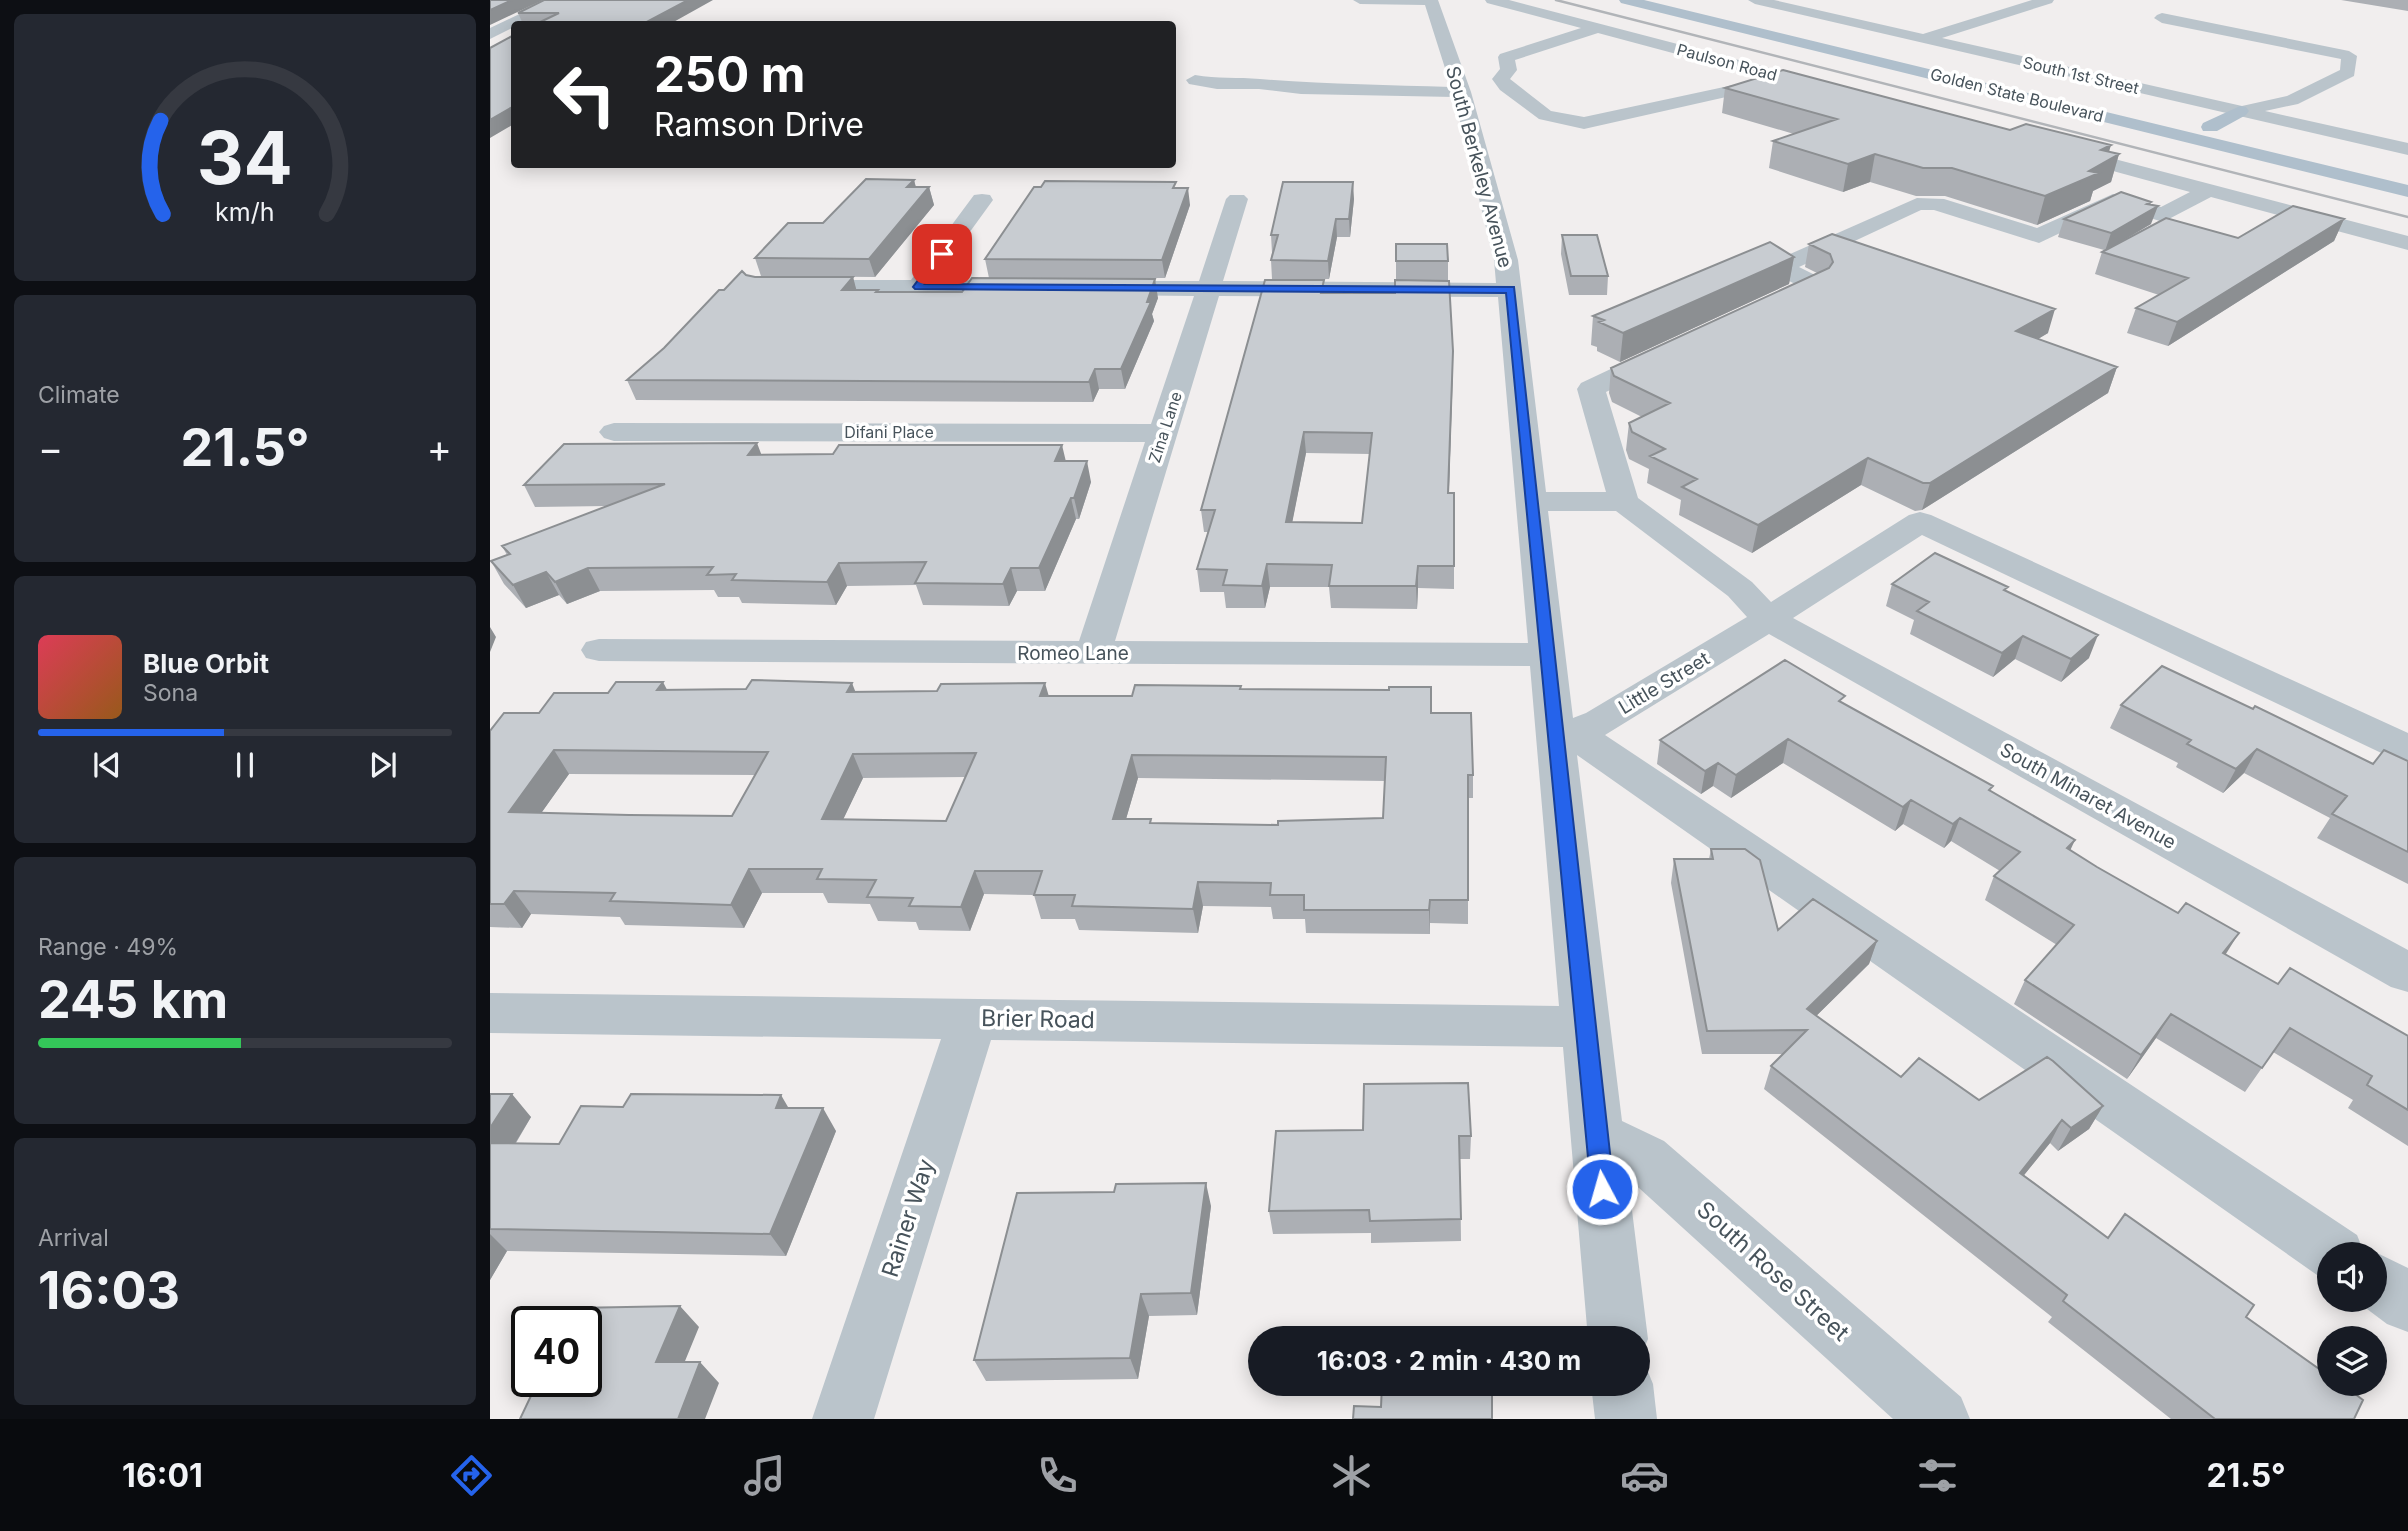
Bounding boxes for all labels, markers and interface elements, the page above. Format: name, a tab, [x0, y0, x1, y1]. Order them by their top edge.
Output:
street label: Paulson Road	[1675, 39, 1779, 85]
text: 250 m	[654, 45, 806, 104]
icon: left	[539, 49, 630, 140]
street label: South 1st Street	[2021, 52, 2141, 98]
street label: South Berkeley Avenue	[1441, 64, 1517, 270]
street label: Golden State Boulevard	[1928, 64, 2106, 126]
text: Ramson Drive	[654, 105, 864, 144]
text: 34	[197, 113, 293, 202]
text: km/h	[215, 196, 275, 226]
pin	[912, 224, 972, 284]
icon: arrive	[923, 235, 961, 273]
text: Climate	[38, 381, 120, 409]
street label: Zina Lane	[1144, 389, 1186, 465]
text: 21.5°	[180, 416, 310, 479]
street label: Difani Place	[844, 422, 934, 442]
text: −	[38, 425, 63, 471]
text: +	[427, 425, 452, 471]
street label: Romeo Lane	[1017, 642, 1129, 665]
street label: Little Street	[1614, 647, 1714, 719]
text: Blue Orbit	[143, 648, 269, 679]
text: Sona	[143, 679, 198, 707]
street label: South Minaret Avenue	[1996, 738, 2180, 854]
icon: previous	[88, 746, 126, 784]
icon: pause	[226, 746, 264, 784]
icon: next	[364, 746, 402, 784]
text: Range · 49%	[38, 933, 178, 961]
text: 245 km	[38, 968, 228, 1031]
street label: Brier Road	[981, 1004, 1095, 1034]
position arrow	[1565, 1152, 1639, 1226]
street label: Rainer Way	[876, 1155, 940, 1280]
street label: South Rose Street	[1691, 1195, 1855, 1347]
text: Arrival	[38, 1224, 109, 1252]
map controls	[2317, 1242, 2387, 1396]
button: sound	[2317, 1242, 2387, 1312]
text: 16:03	[38, 1259, 180, 1322]
speed limit sign: 40	[511, 1306, 602, 1397]
button: layers	[2317, 1326, 2387, 1396]
text: 16:03 · 2 min · 430 m	[1317, 1345, 1581, 1376]
icon: directions	[447, 1451, 496, 1500]
icon: music	[740, 1451, 789, 1500]
icon: phone	[1033, 1451, 1082, 1500]
icon: climate	[1327, 1451, 1376, 1500]
icon: car	[1620, 1451, 1669, 1500]
icon: filters	[1913, 1451, 1962, 1500]
text: 16:01	[122, 1456, 203, 1495]
text: 21.5°	[2206, 1456, 2286, 1495]

